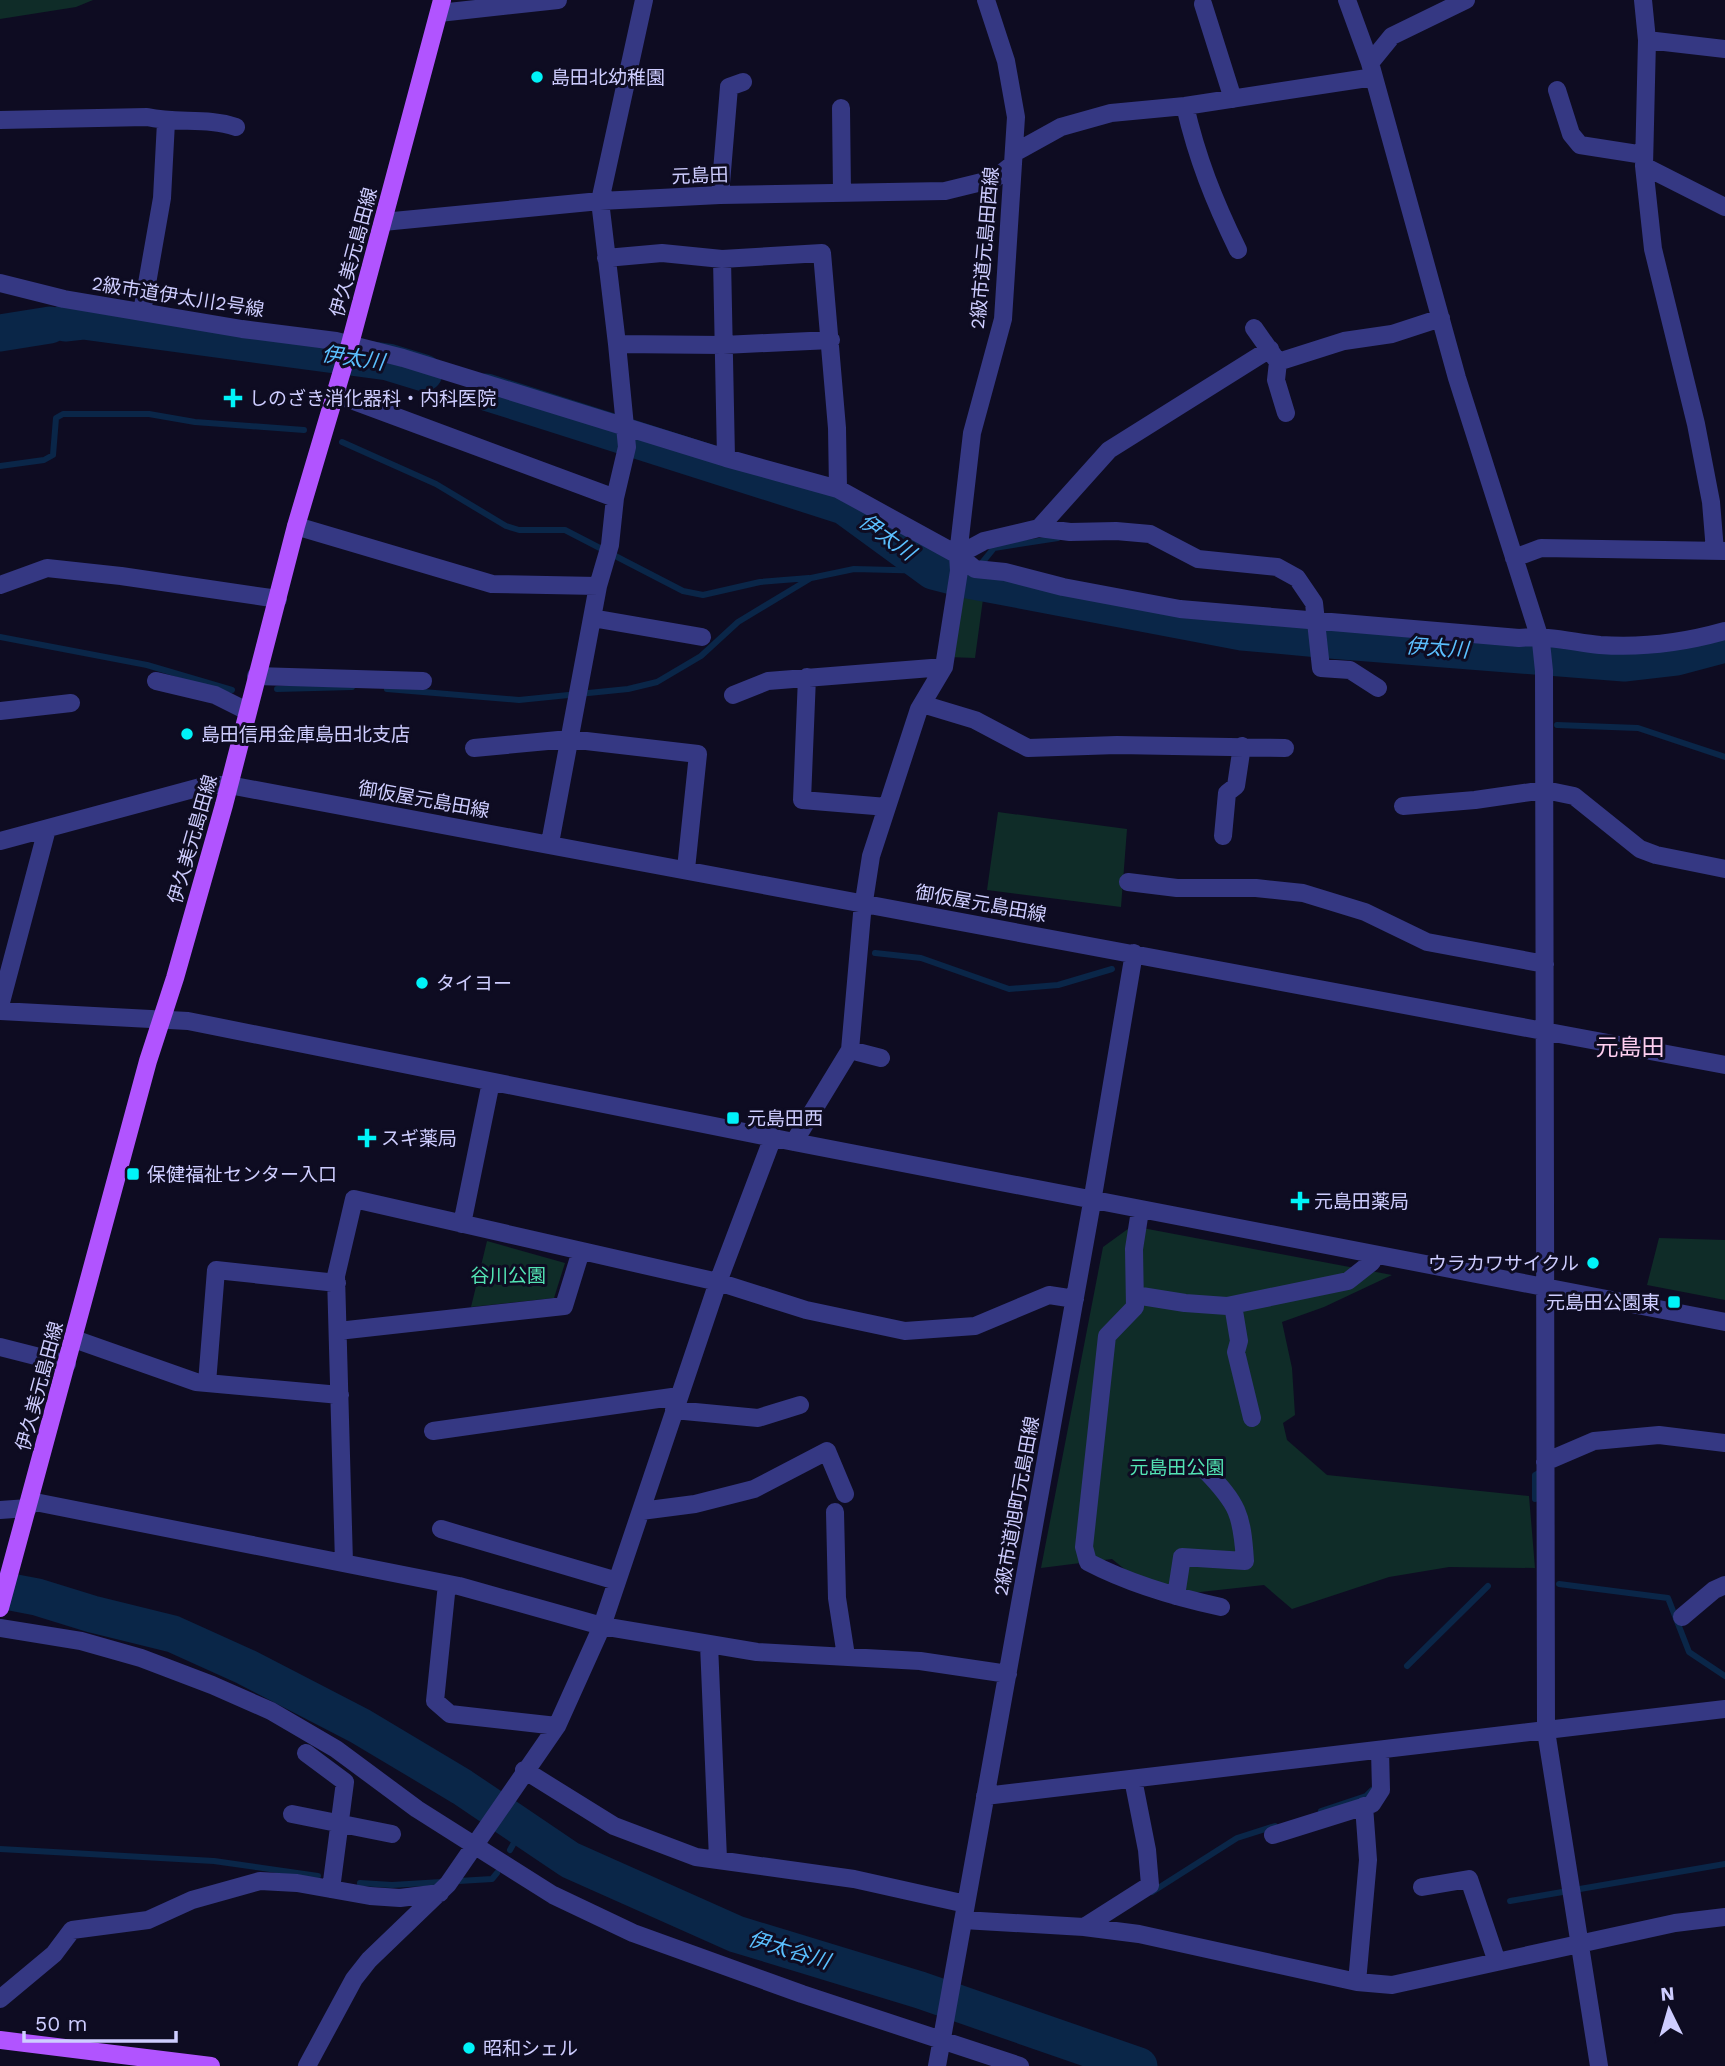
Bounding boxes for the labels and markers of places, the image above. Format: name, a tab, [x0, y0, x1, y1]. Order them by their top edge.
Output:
place label: 島田北幼稚園	[551, 66, 665, 89]
marker: 島田北幼稚園	[529, 69, 545, 85]
place label: しのざき消化器科・内科医院	[249, 387, 496, 410]
marker: しのざき消化器科・内科医院	[223, 388, 243, 408]
place label: 島田信用金庫島田北支店	[201, 723, 410, 746]
marker: 島田信用金庫島田北支店	[179, 726, 195, 742]
place label: タイヨー	[436, 972, 512, 995]
marker: タイヨー	[414, 975, 430, 991]
place label: 元島田西	[747, 1107, 823, 1130]
marker: 元島田西	[725, 1110, 741, 1126]
place label: スギ薬局	[381, 1127, 457, 1150]
marker: スギ薬局	[359, 1130, 375, 1146]
place label: 保健福祉センター入口	[147, 1163, 337, 1186]
marker: 保健福祉センター入口	[125, 1166, 141, 1182]
place label: 元島田薬局	[1314, 1190, 1409, 1213]
marker: 元島田薬局	[1292, 1193, 1308, 1209]
place label: ウラカワサイクル	[1428, 1252, 1579, 1275]
marker: ウラカワサイクル	[1585, 1255, 1601, 1271]
place label: 元島田公園東	[1546, 1291, 1660, 1314]
marker: 元島田公園東	[1666, 1294, 1682, 1310]
place label: 昭和シェル	[483, 2037, 578, 2060]
marker: 昭和シェル	[461, 2040, 477, 2056]

